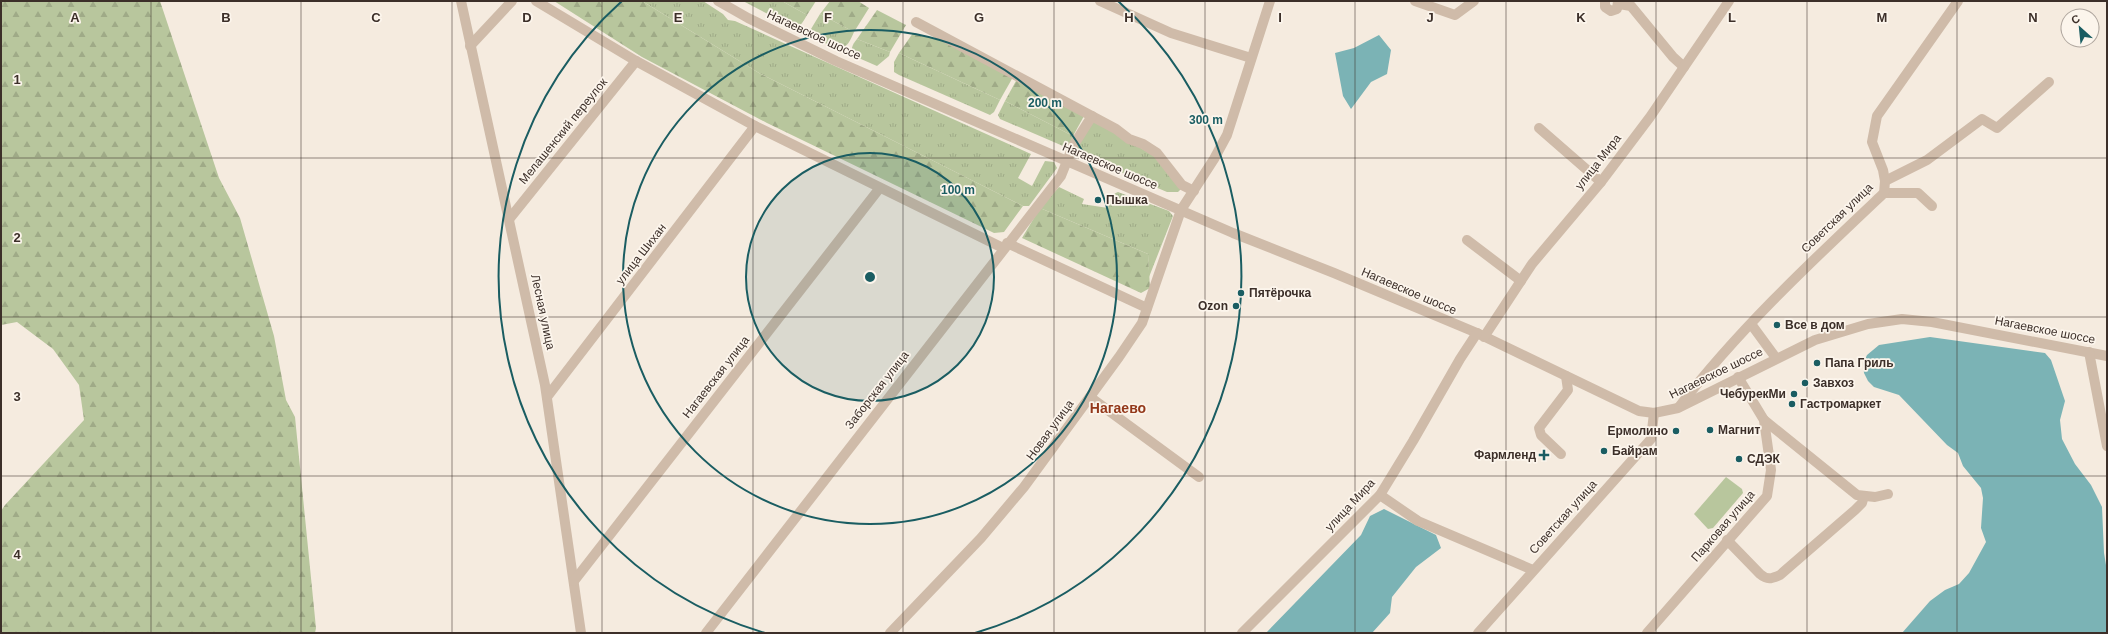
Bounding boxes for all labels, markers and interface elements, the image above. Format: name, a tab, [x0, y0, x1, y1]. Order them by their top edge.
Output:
street label: Нагаевское шоссе	[765, 7, 864, 63]
north arrow	[2060, 8, 2100, 48]
text: A	[70, 10, 80, 25]
text: B	[221, 10, 231, 25]
text: C	[371, 10, 381, 25]
text: D	[522, 10, 532, 25]
text: E	[674, 10, 683, 25]
text: F	[824, 10, 832, 25]
text: G	[974, 10, 984, 25]
text: H	[1124, 10, 1134, 25]
text: I	[1278, 10, 1282, 25]
text: J	[1426, 10, 1434, 25]
text: K	[1576, 10, 1586, 25]
text: L	[1728, 10, 1736, 25]
text: M	[1877, 10, 1887, 25]
text: N	[2028, 10, 2038, 25]
text: С	[2069, 12, 2082, 26]
text: 1	[13, 72, 21, 87]
street label: Мелашенский переулок	[516, 75, 611, 187]
text: 200 m	[1028, 96, 1062, 110]
text: 300 m	[1189, 113, 1223, 127]
street label: улица Мира	[1572, 131, 1624, 192]
street label: Нагаевское шоссе	[1060, 140, 1160, 193]
street label: Советская улица	[1798, 180, 1876, 256]
text: 100 m	[941, 183, 975, 197]
place label: Пышка	[1106, 193, 1148, 207]
marker: Пышка	[1093, 195, 1103, 205]
street label: улица Шихан	[613, 221, 669, 287]
text: 2	[13, 230, 21, 245]
street label: Нагаевское шоссе	[1359, 265, 1459, 318]
centre of rings	[863, 270, 877, 284]
street label: Лесная улица	[528, 273, 558, 351]
place label: Пятёрочка	[1249, 286, 1312, 300]
marker: Пятёрочка	[1236, 288, 1246, 298]
place label: Ozon	[1198, 299, 1228, 313]
marker: Ozon	[1231, 301, 1241, 311]
street label: Нагаевское шоссе	[1994, 313, 2097, 347]
place label: Все в дом	[1785, 318, 1845, 332]
marker: Все в дом	[1772, 320, 1782, 330]
street label: Нагаевская улица	[680, 333, 753, 421]
street label: Нагаевское шоссе	[1667, 344, 1765, 402]
street label: Заборская улица	[842, 348, 912, 432]
place label: Папа Гриль	[1825, 356, 1894, 370]
marker: Папа Гриль	[1812, 358, 1822, 368]
place label: Завхоз	[1813, 376, 1854, 390]
marker: Завхоз	[1800, 378, 1810, 388]
place label: ЧебурекМи	[1720, 387, 1786, 401]
text: 3	[13, 389, 21, 404]
marker: ЧебурекМи	[1789, 389, 1799, 399]
street label: Новая улица	[1023, 397, 1077, 463]
place label: Гастромаркет	[1800, 397, 1882, 411]
marker: Гастромаркет	[1787, 399, 1797, 409]
district label: Нагаево	[1090, 400, 1146, 416]
place label: Магнит	[1718, 423, 1760, 437]
place label: Ермолино	[1607, 424, 1668, 438]
marker: Магнит	[1705, 425, 1715, 435]
marker: Ермолино	[1671, 426, 1681, 436]
place label: Байрам	[1612, 444, 1658, 458]
marker: Байрам	[1599, 446, 1609, 456]
place label: Фармленд	[1474, 448, 1536, 462]
marker: Фармленд	[1539, 450, 1549, 460]
place label: СДЭК	[1747, 452, 1781, 466]
marker: СДЭК	[1734, 454, 1744, 464]
street label: улица Мира	[1322, 476, 1378, 534]
street label: Советская улица	[1526, 477, 1600, 557]
street label: Парковая улица	[1688, 487, 1758, 564]
text: 4	[13, 547, 21, 562]

